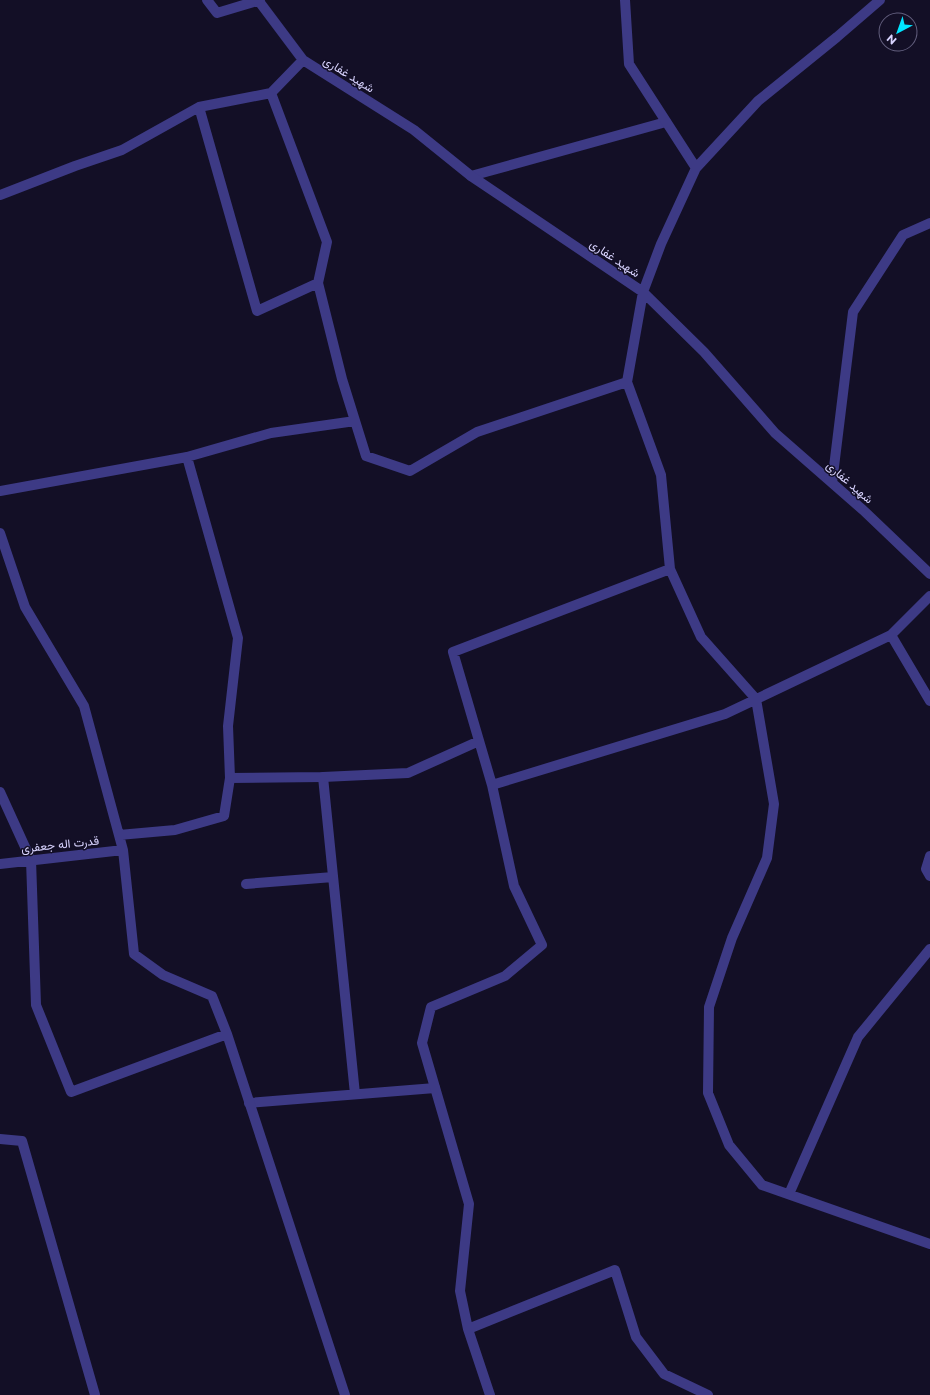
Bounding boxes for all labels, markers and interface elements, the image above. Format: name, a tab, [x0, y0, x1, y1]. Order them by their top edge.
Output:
north arrow	[878, 12, 918, 52]
text: N	[883, 31, 899, 48]
street label: شهید غفاری	[320, 52, 377, 96]
street label: شهید غفاری	[587, 236, 643, 281]
street label: شهید غفاری	[823, 458, 877, 507]
street label: قدرت اله جعفری	[20, 832, 100, 857]

